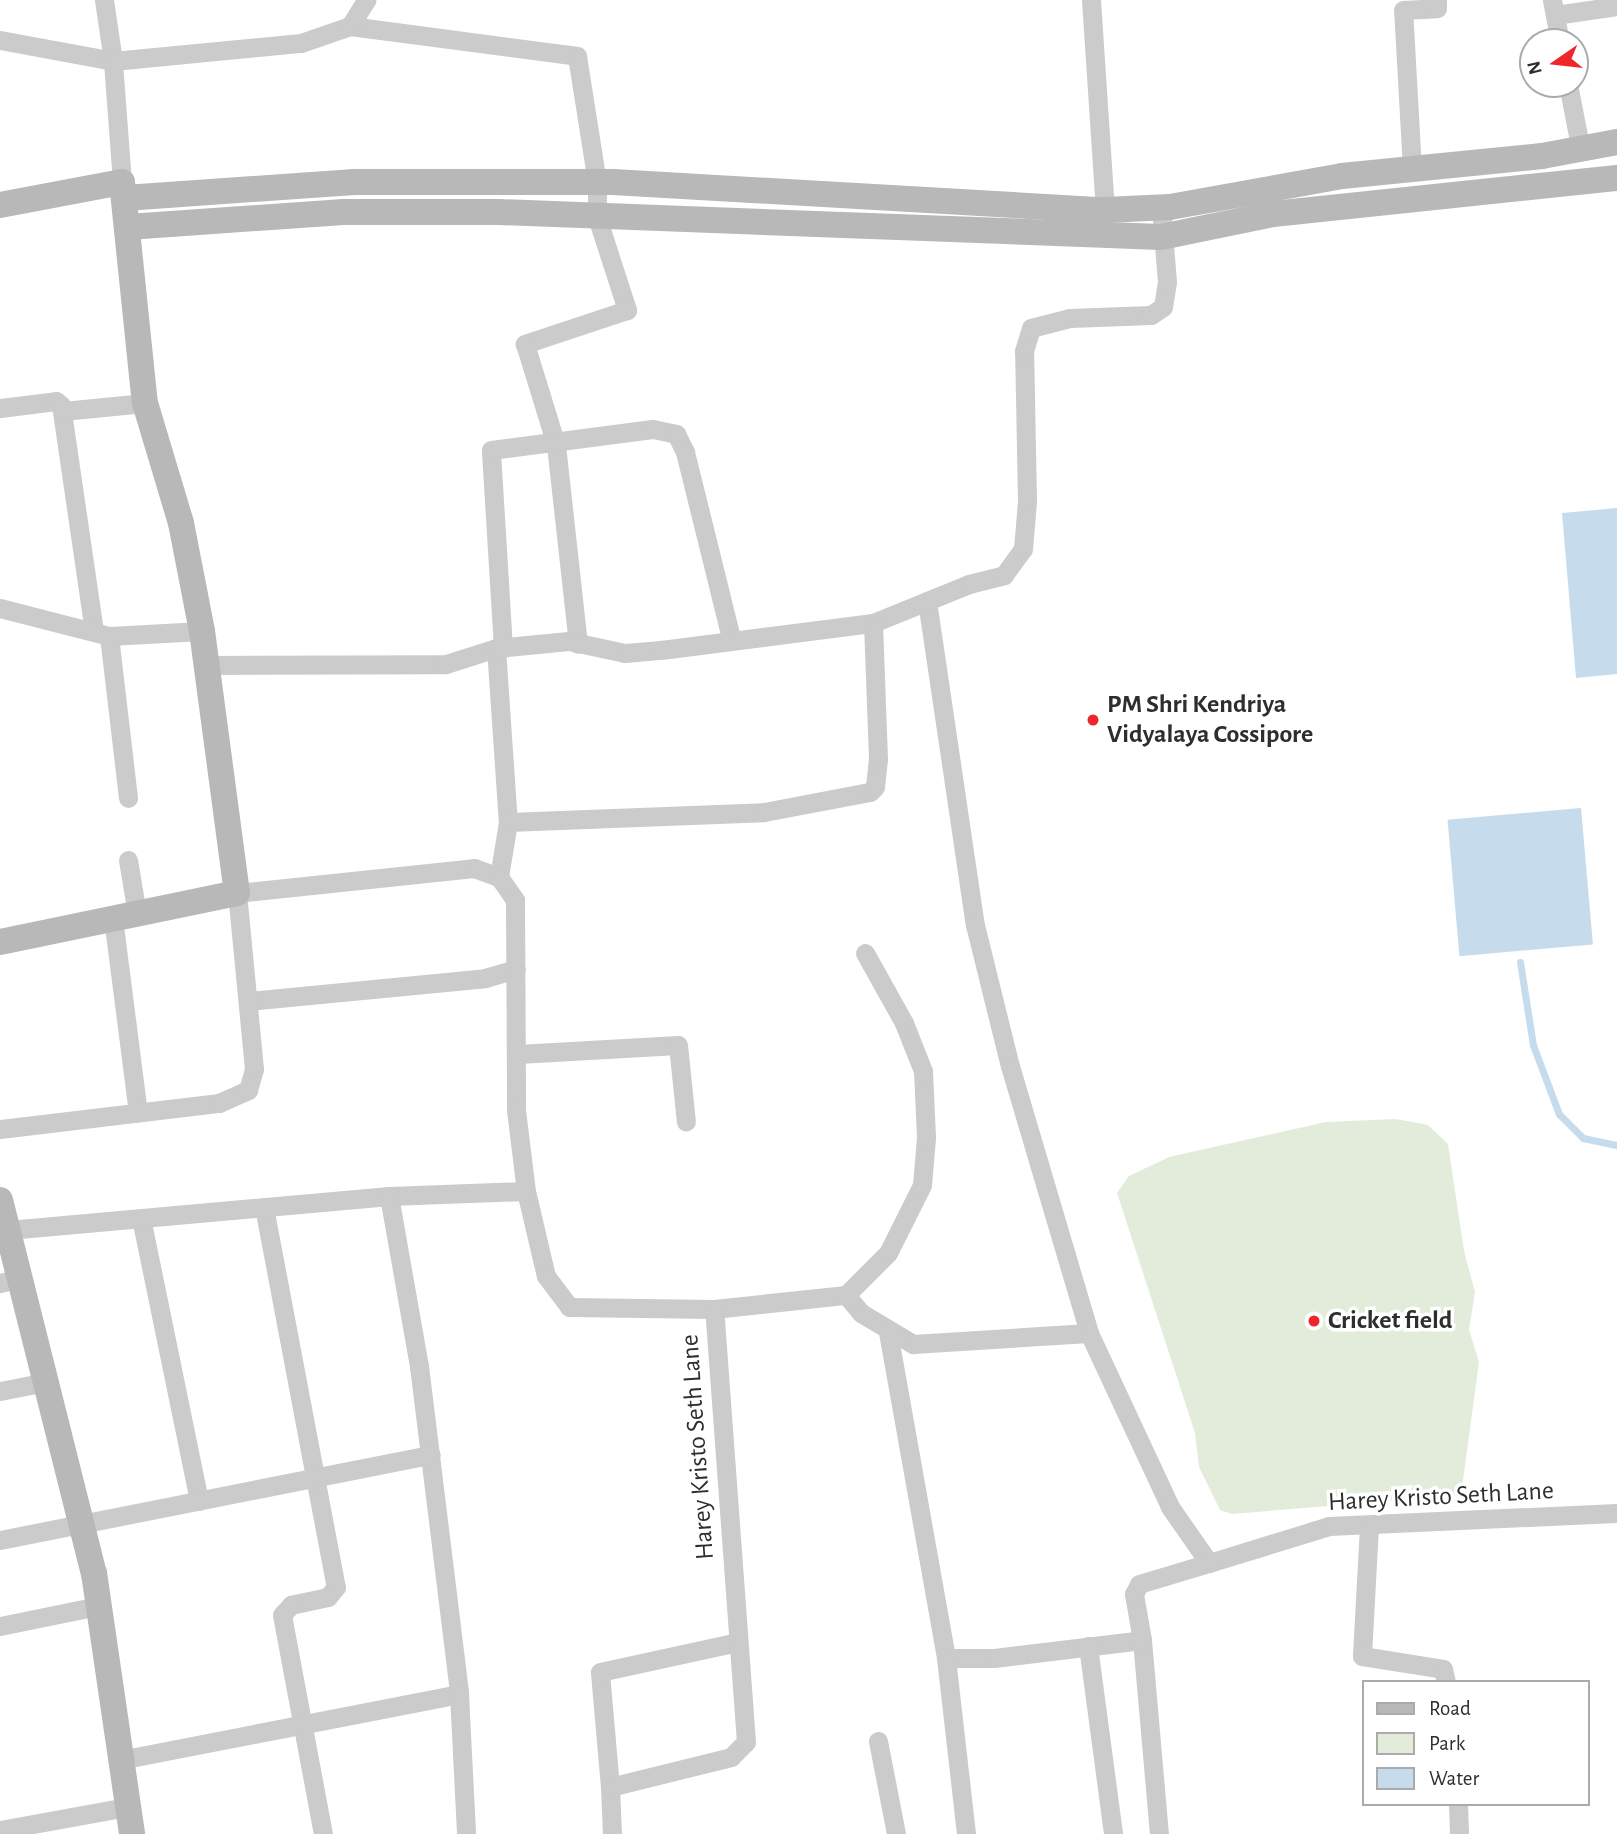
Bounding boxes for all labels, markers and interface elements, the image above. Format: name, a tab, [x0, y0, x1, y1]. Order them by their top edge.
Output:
north arrow	[1519, 28, 1589, 98]
text: N	[1524, 59, 1546, 76]
place label: PM Shri Kendriya Vidyalaya Cossipore	[1107, 689, 1313, 750]
marker: PM Shri Kendriya Vidyalaya Cossipore	[1085, 712, 1101, 728]
place label: Cricket field	[1328, 1305, 1452, 1337]
marker: Cricket field	[1306, 1313, 1322, 1329]
street label: Harey Kristo Seth Lane	[675, 1333, 721, 1561]
street label: Harey Kristo Seth Lane	[1327, 1476, 1555, 1518]
legend	[1362, 1680, 1589, 1806]
text: Road	[1429, 1698, 1471, 1719]
text: Park	[1429, 1733, 1465, 1754]
text: Water	[1429, 1768, 1479, 1789]

